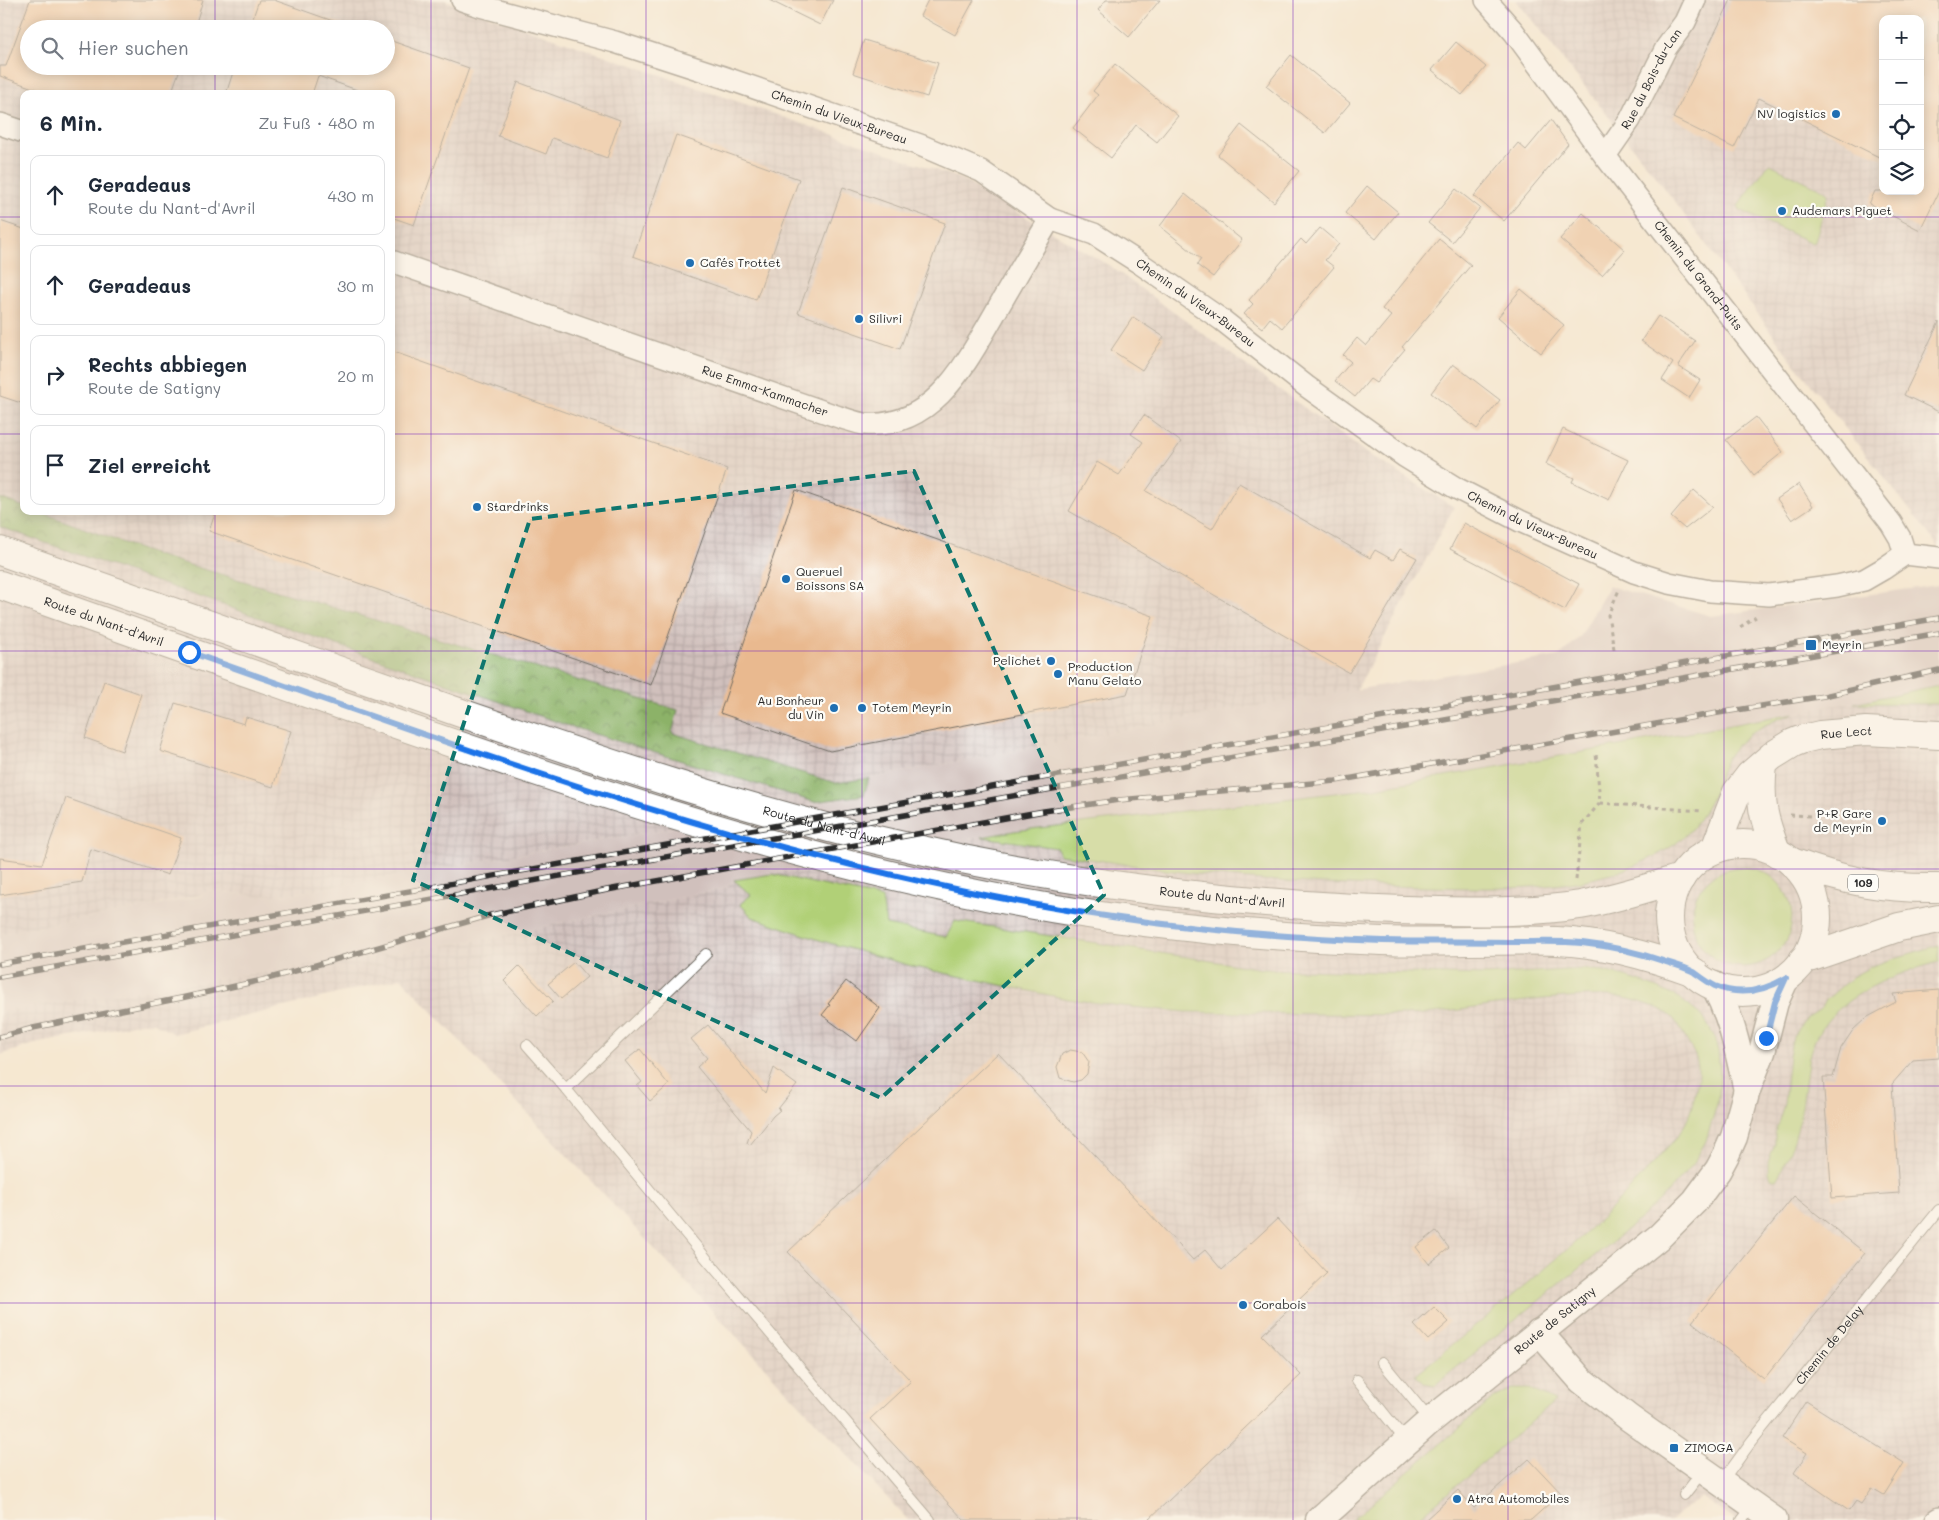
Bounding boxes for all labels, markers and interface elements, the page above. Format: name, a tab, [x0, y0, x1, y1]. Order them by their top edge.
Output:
map controls	[1879, 15, 1924, 195]
button: +	[1879, 15, 1924, 60]
search box	[20, 20, 395, 75]
street label: Rue du Bois-du-Lan	[1617, 25, 1685, 132]
icon: search	[38, 34, 66, 62]
text: Hier suchen	[78, 35, 189, 60]
button: −	[1879, 60, 1924, 105]
street label: Chemin du Vieux-Bureau	[769, 85, 909, 147]
place label: NV logistics	[1757, 105, 1826, 121]
button: locate	[1879, 105, 1924, 150]
marker: NV logistics	[1830, 108, 1842, 120]
text: 6 Min.	[40, 109, 103, 136]
text: Zu Fuß · 480 m	[258, 112, 375, 133]
button: layers	[1879, 150, 1924, 195]
text: Geradeaus	[88, 172, 191, 197]
icon: ahead	[41, 181, 69, 209]
text: 430 m	[327, 185, 374, 206]
text: Route du Nant-d'Avril	[88, 197, 256, 218]
place label: Audemars Piguet	[1792, 202, 1892, 218]
marker: Audemars Piguet	[1776, 205, 1788, 217]
street label: Chemin du Grand-Puits	[1651, 217, 1747, 333]
place label: Cafés Trottet	[700, 254, 781, 270]
street label: Chemin du Vieux-Bureau	[1133, 254, 1259, 350]
marker: Cafés Trottet	[684, 257, 696, 269]
icon: ahead	[41, 271, 69, 299]
text: Geradeaus	[88, 273, 191, 298]
text: 30 m	[337, 275, 374, 296]
place label: Silivri	[869, 310, 902, 326]
marker: Silivri	[853, 313, 865, 325]
text: Rechts abbiegen	[88, 352, 247, 377]
icon: right	[41, 361, 69, 389]
street label: Rue Emma-Kammacher	[700, 361, 831, 420]
text: 20 m	[337, 365, 374, 386]
text: Route de Satigny	[88, 377, 221, 398]
icon: arrive	[41, 451, 69, 479]
text: Ziel erreicht	[88, 453, 211, 478]
street label: Chemin du Vieux-Bureau	[1465, 486, 1601, 562]
place label: Stardrinks	[487, 498, 549, 514]
marker: Stardrinks	[471, 501, 483, 513]
place label: Queruel Boissons SA	[796, 563, 864, 593]
marker: Queruel Boissons SA	[780, 573, 792, 585]
street label: Route du Nant-d'Avril	[42, 592, 166, 649]
place label: Meyrin	[1822, 636, 1862, 652]
marker: Meyrin	[1804, 638, 1818, 652]
route start	[178, 641, 201, 664]
place label: Pelichet	[993, 652, 1041, 668]
marker: Pelichet	[1045, 655, 1057, 667]
place label: Production Manu Gelato	[1068, 658, 1141, 688]
marker: Production Manu Gelato	[1052, 668, 1064, 680]
place label: Au Bonheur du Vin	[757, 692, 824, 722]
place label: Totem Meyrin	[872, 699, 952, 715]
marker: Au Bonheur du Vin	[828, 702, 840, 714]
marker: Totem Meyrin	[856, 702, 868, 714]
street label: Rue Lect	[1820, 722, 1873, 742]
street label: Route du Nant-d'Avril	[761, 801, 887, 849]
place label: P+R Gare de Meyrin	[1814, 805, 1872, 835]
marker: P+R Gare de Meyrin	[1876, 815, 1888, 827]
road number: 109	[1848, 874, 1878, 891]
street label: Route du Nant-d'Avril	[1159, 882, 1286, 911]
route end	[1755, 1027, 1778, 1050]
street label: Route de Satigny	[1510, 1282, 1598, 1357]
place label: Corabois	[1253, 1296, 1307, 1312]
marker: Corabois	[1237, 1299, 1249, 1311]
street label: Chemin de Delay	[1792, 1301, 1866, 1388]
place label: ZIMOGA	[1684, 1439, 1734, 1455]
marker: ZIMOGA	[1668, 1442, 1680, 1454]
place label: Atra Automobiles	[1467, 1490, 1570, 1506]
marker: Atra Automobiles	[1451, 1493, 1463, 1505]

